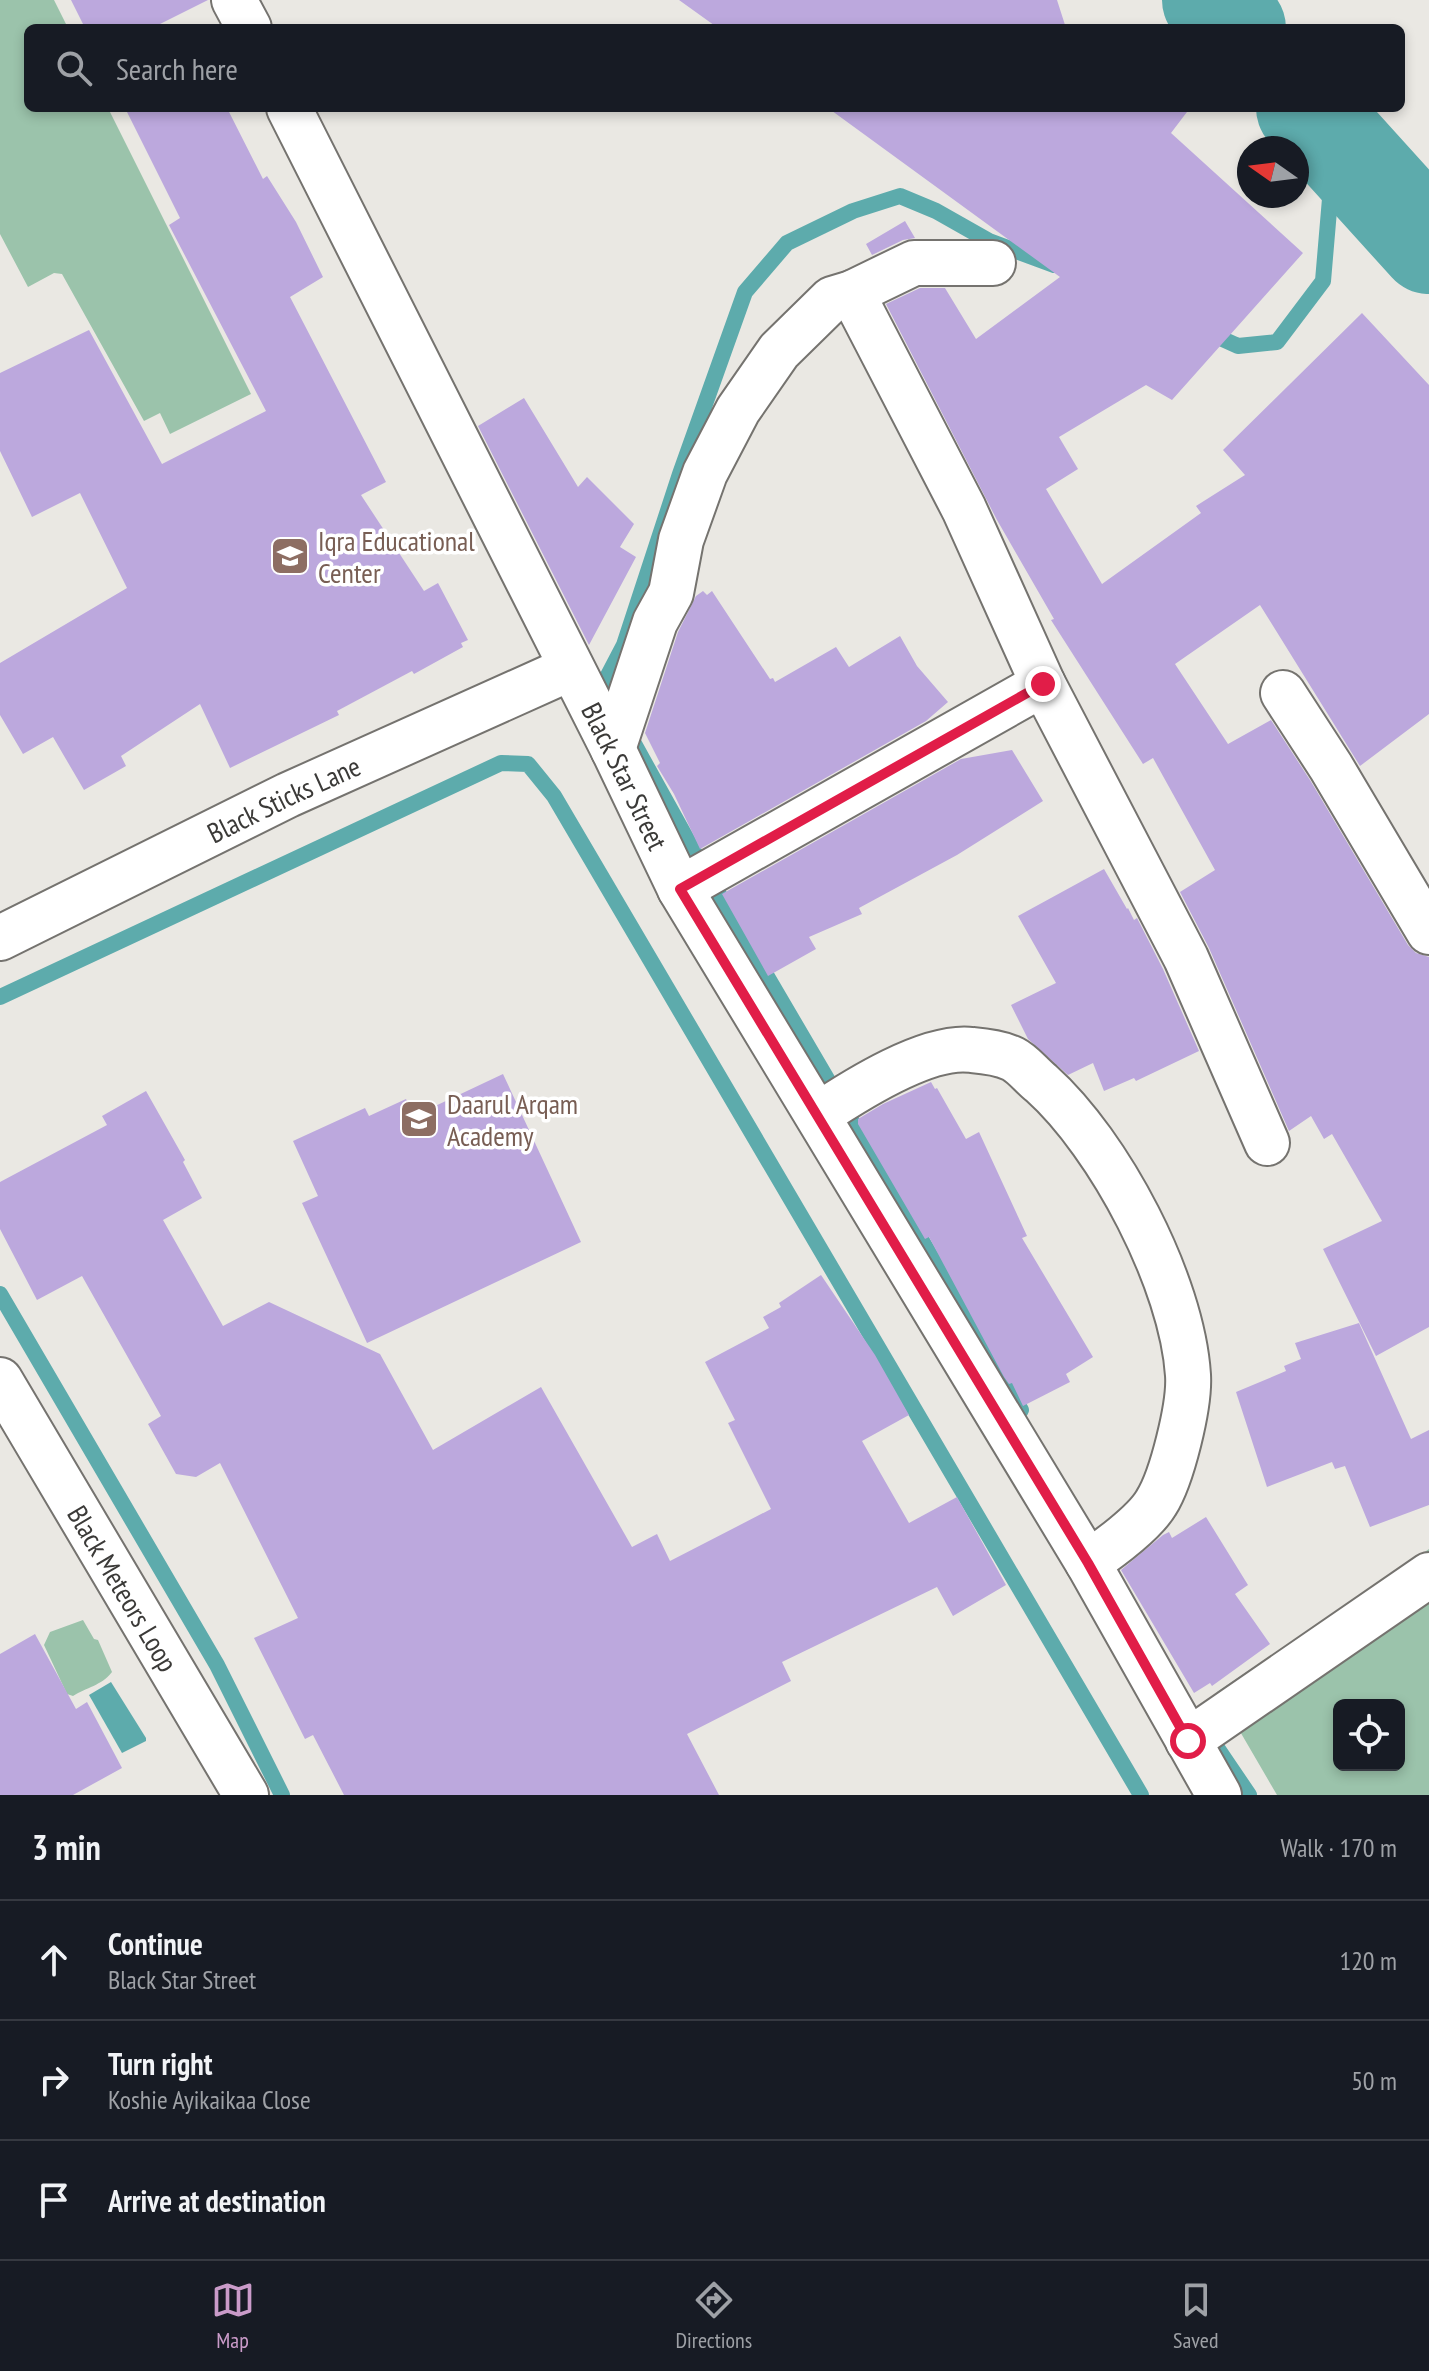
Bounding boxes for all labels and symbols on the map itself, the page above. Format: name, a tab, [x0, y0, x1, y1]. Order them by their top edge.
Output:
north arrow	[1237, 136, 1309, 208]
place label: Iqra Educational Center	[318, 522, 475, 591]
school or university icon: Iqra Educational Center	[269, 535, 311, 577]
route end	[1025, 666, 1061, 702]
street label: Black Star Street	[574, 696, 677, 856]
street label: Black Sticks Lane	[201, 747, 366, 851]
place label: Daarul Arqam Academy	[447, 1085, 578, 1154]
school or university icon: Daarul Arqam Academy	[398, 1098, 440, 1140]
street label: Black Meteors Loop	[60, 1498, 187, 1678]
route start	[1170, 1723, 1206, 1759]

